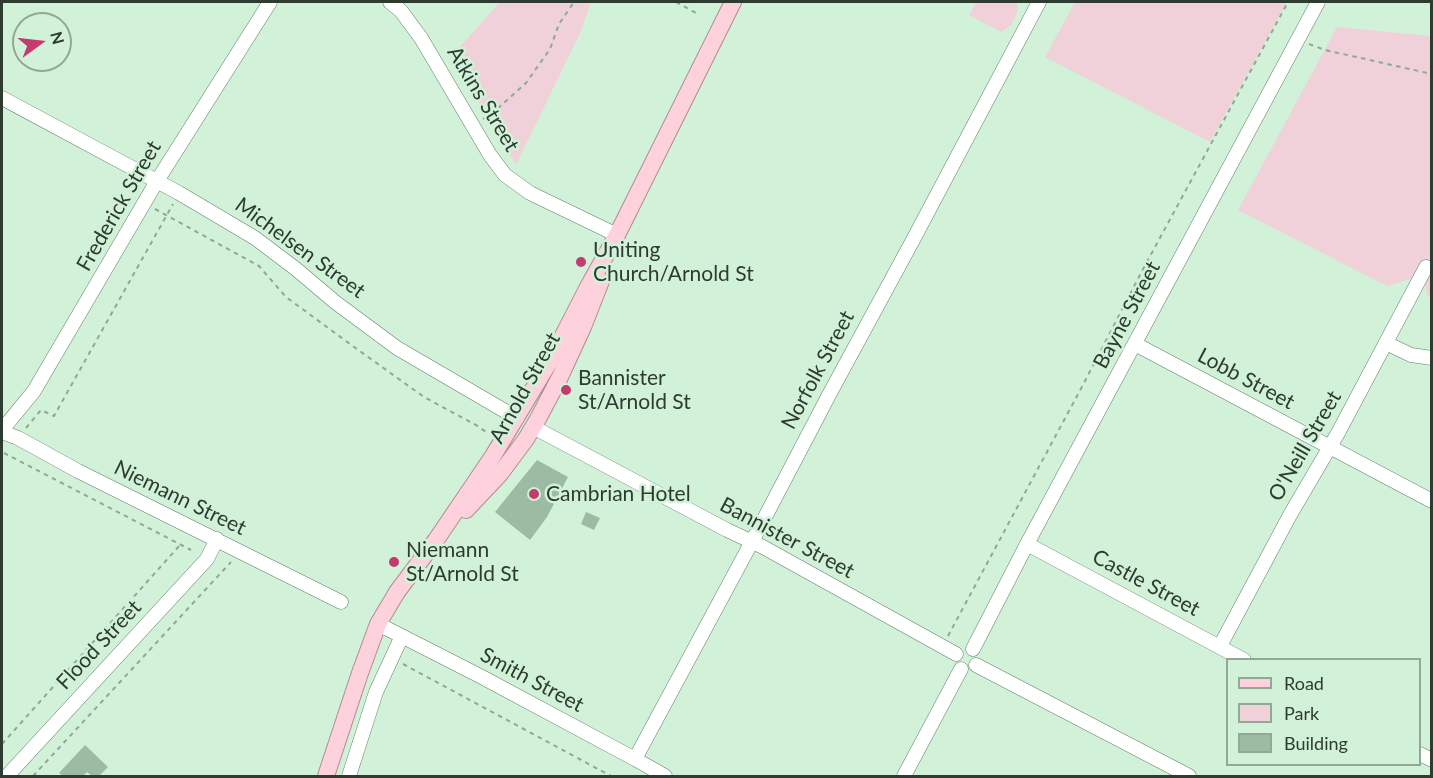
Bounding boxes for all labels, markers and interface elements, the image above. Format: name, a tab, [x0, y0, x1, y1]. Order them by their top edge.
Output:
north arrow	[12, 12, 72, 72]
text: N	[47, 29, 69, 46]
street label: Atkins Street	[442, 42, 524, 156]
street label: Frederick Street	[72, 136, 166, 276]
street label: Michelsen Street	[230, 192, 370, 304]
place label: Uniting Church/Arnold St	[593, 237, 754, 287]
marker: Uniting Church/Arnold St	[574, 255, 588, 269]
street label: Bayne Street	[1088, 257, 1166, 373]
street label: Norfolk Street	[776, 306, 860, 434]
street label: Arnold Street	[484, 328, 566, 448]
street label: Lobb Street	[1193, 343, 1299, 415]
place label: Bannister St/Arnold St	[578, 365, 691, 415]
marker: Bannister St/Arnold St	[559, 383, 573, 397]
street label: O'Neill Street	[1263, 386, 1347, 506]
street label: Niemann Street	[110, 455, 250, 541]
place label: Cambrian Hotel	[546, 481, 691, 507]
marker: Cambrian Hotel	[527, 487, 541, 501]
street label: Bannister Street	[716, 492, 858, 584]
place label: Niemann St/Arnold St	[406, 537, 519, 587]
street label: Castle Street	[1088, 544, 1204, 622]
marker: Niemann St/Arnold St	[387, 555, 401, 569]
street label: Flood Street	[51, 595, 147, 695]
street label: Smith Street	[476, 642, 588, 718]
legend	[1226, 658, 1421, 766]
text: Road	[1284, 672, 1324, 694]
text: Park	[1284, 702, 1319, 724]
text: Building	[1284, 732, 1348, 754]

